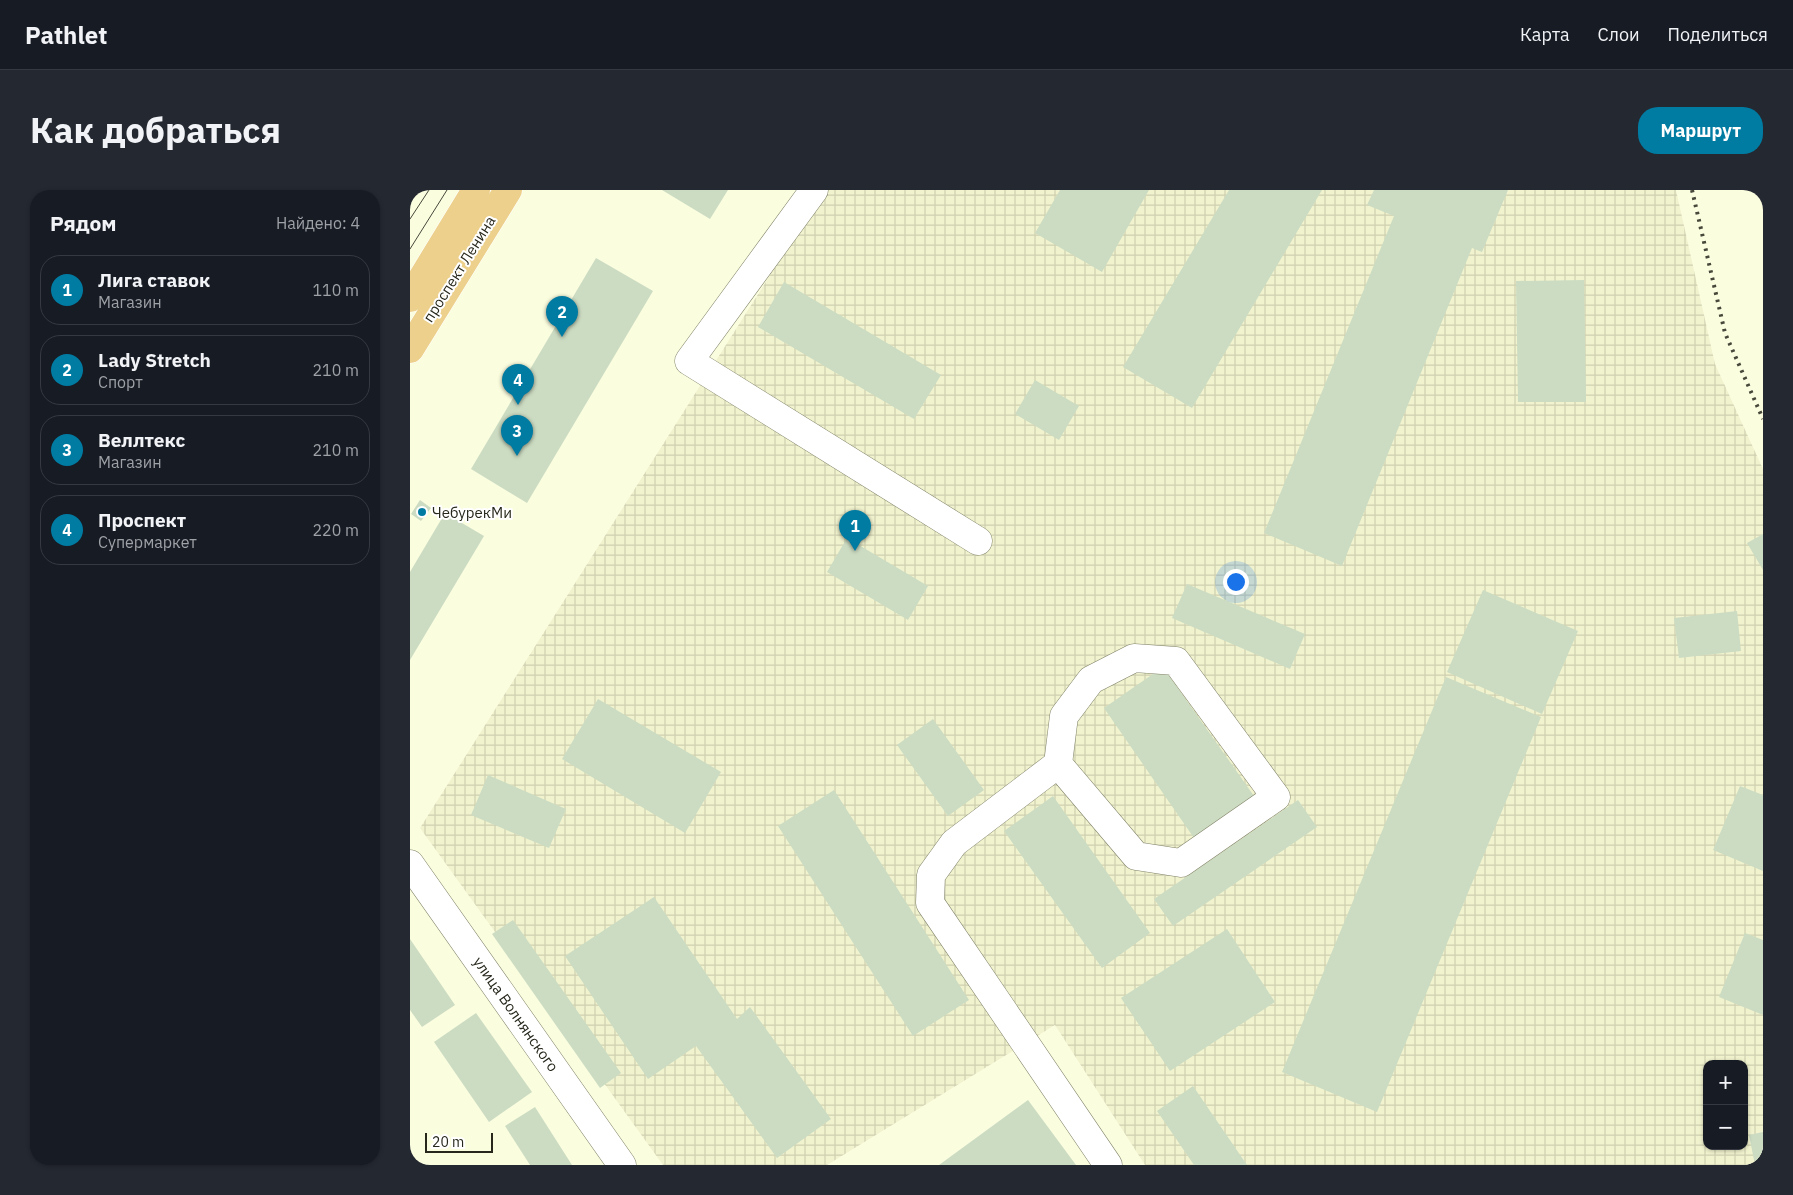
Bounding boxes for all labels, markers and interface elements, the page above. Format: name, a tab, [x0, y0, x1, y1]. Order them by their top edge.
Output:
text: Pathlet	[25, 19, 107, 51]
text: Карта	[1520, 23, 1570, 46]
text: Слои	[1598, 23, 1640, 46]
text: Поделиться	[1668, 23, 1768, 46]
text: Как добраться	[30, 107, 281, 153]
button: Маршрут	[1638, 107, 1763, 154]
text: Рядом	[50, 209, 117, 237]
street label: проспект Ленина	[419, 212, 499, 326]
text: Найдено: 4	[276, 213, 360, 233]
text: Лига ставок	[98, 268, 210, 292]
text: 1	[62, 280, 72, 300]
text: 110 m	[312, 280, 359, 300]
text: Магазин	[98, 292, 162, 312]
pin: 2	[546, 296, 578, 337]
text: Lady Stretch	[98, 348, 211, 372]
text: 2	[62, 360, 72, 380]
text: 210 m	[312, 360, 359, 380]
pin: 4	[502, 364, 534, 405]
text: Спорт	[98, 372, 143, 392]
pin: 3	[501, 415, 533, 456]
text: Веллтекс	[98, 428, 185, 452]
text: 3	[62, 440, 72, 460]
text: 210 m	[312, 440, 359, 460]
text: Магазин	[98, 452, 162, 472]
place label: ЧебурекМи	[432, 503, 512, 522]
marker: ЧебурекМи	[416, 506, 428, 518]
text: Проспект	[98, 508, 186, 532]
pin: 1	[839, 510, 871, 551]
text: 4	[62, 520, 72, 540]
text: 220 m	[312, 520, 359, 540]
text: Супермаркет	[98, 532, 197, 552]
your location	[1223, 569, 1249, 595]
street label: улица Волнянского	[469, 953, 563, 1075]
map controls	[1703, 1060, 1748, 1150]
button: +	[1703, 1060, 1748, 1105]
button: −	[1703, 1105, 1748, 1150]
scale bar	[425, 1130, 492, 1153]
text: 20 m	[432, 1133, 464, 1151]

